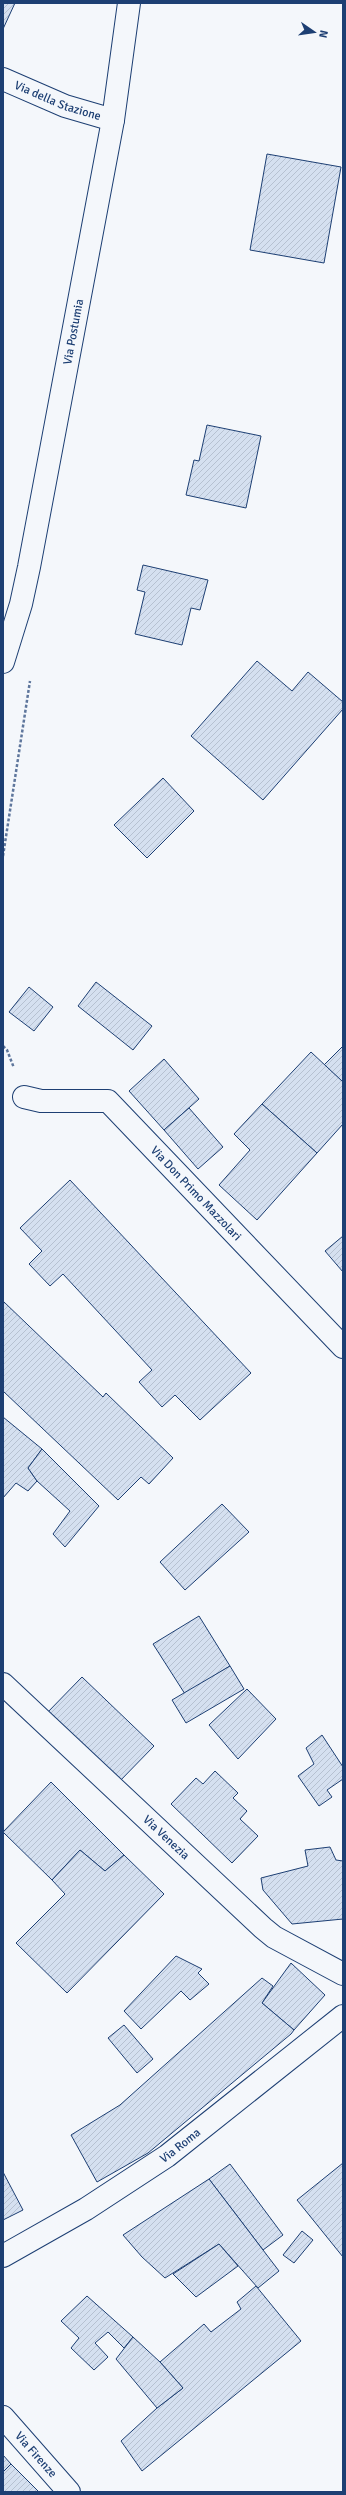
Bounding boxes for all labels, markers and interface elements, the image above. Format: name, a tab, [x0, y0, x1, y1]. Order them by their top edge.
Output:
north arrow	[294, 12, 334, 52]
text: N	[316, 29, 330, 39]
street label: Via della Stazione	[12, 78, 103, 124]
street label: Via Postumia	[60, 298, 87, 366]
street label: Via Don Primo Mazzolari	[147, 1143, 244, 1244]
street label: Via Venezia	[140, 1812, 192, 1863]
street label: Via Roma	[157, 2125, 204, 2167]
street label: Via Firenze	[11, 2429, 60, 2481]

